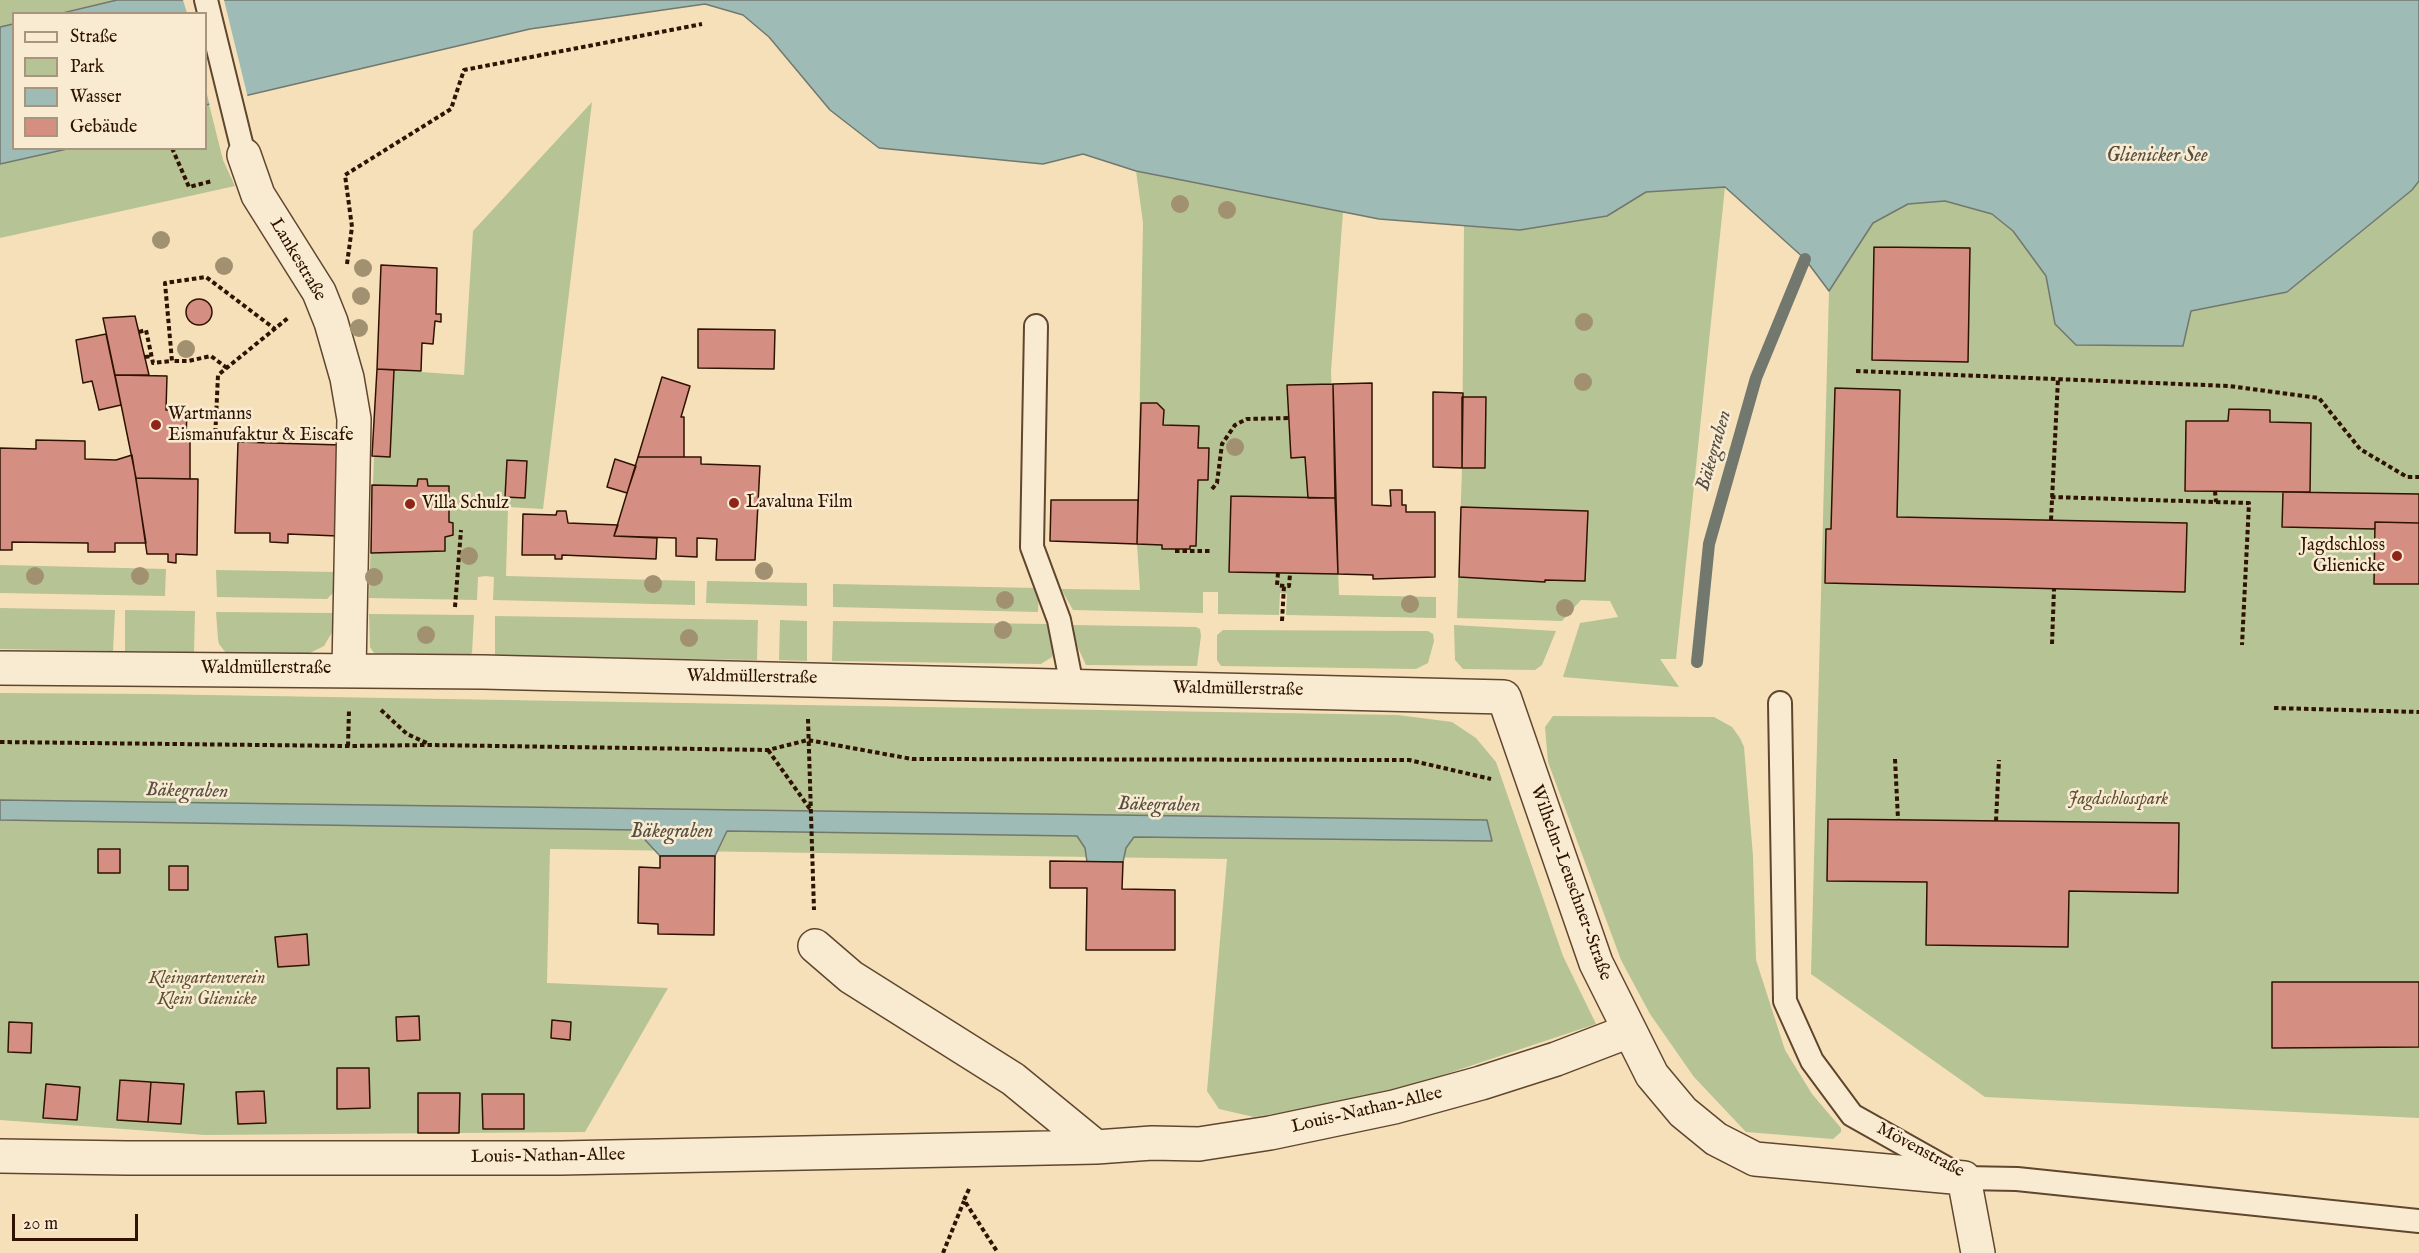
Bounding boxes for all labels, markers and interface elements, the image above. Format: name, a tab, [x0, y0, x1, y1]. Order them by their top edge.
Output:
legend	[12, 12, 207, 150]
text: Straße	[70, 26, 117, 49]
text: Park	[70, 56, 104, 79]
text: Wasser	[70, 86, 121, 109]
text: Gebäude	[70, 116, 137, 139]
water label: Glienicker See	[2106, 145, 2208, 169]
street label: Lankestraße	[264, 215, 330, 305]
place label: Wartmanns Eismanufaktur & Eiscafe	[168, 404, 353, 446]
water label: Bäkegraben	[1692, 408, 1738, 494]
marker: Wartmanns Eismanufaktur & Eiscafe	[149, 418, 163, 432]
place label: Lavaluna Film	[746, 492, 853, 514]
place label: Villa Schulz	[422, 493, 509, 515]
marker: Lavaluna Film	[727, 496, 741, 510]
marker: Villa Schulz	[403, 497, 417, 511]
place label: Jagdschloss Glienicke	[2300, 535, 2385, 578]
marker: Jagdschloss Glienicke	[2390, 549, 2404, 563]
street label: Waldmüllerstraße	[201, 658, 331, 680]
street label: Waldmüllerstraße	[687, 666, 817, 690]
street label: Waldmüllerstraße	[1173, 678, 1303, 702]
water label: Bäkegraben	[145, 779, 229, 805]
street label: Wilhelm-Leuschner-Straße	[1525, 782, 1615, 984]
park label: Jagdschlosspark	[2068, 789, 2168, 811]
water label: Bäkegraben	[1117, 793, 1201, 819]
water label: Bäkegraben	[631, 821, 713, 845]
park label: Kleingartenverein Klein Glienicke	[149, 968, 265, 1010]
street label: Louis-Nathan-Allee	[1289, 1083, 1445, 1139]
street label: Mövenstraße	[1872, 1119, 1968, 1183]
street label: Louis-Nathan-Allee	[471, 1145, 625, 1169]
scale bar	[15, 1202, 141, 1240]
text: 20 m	[23, 1213, 58, 1236]

